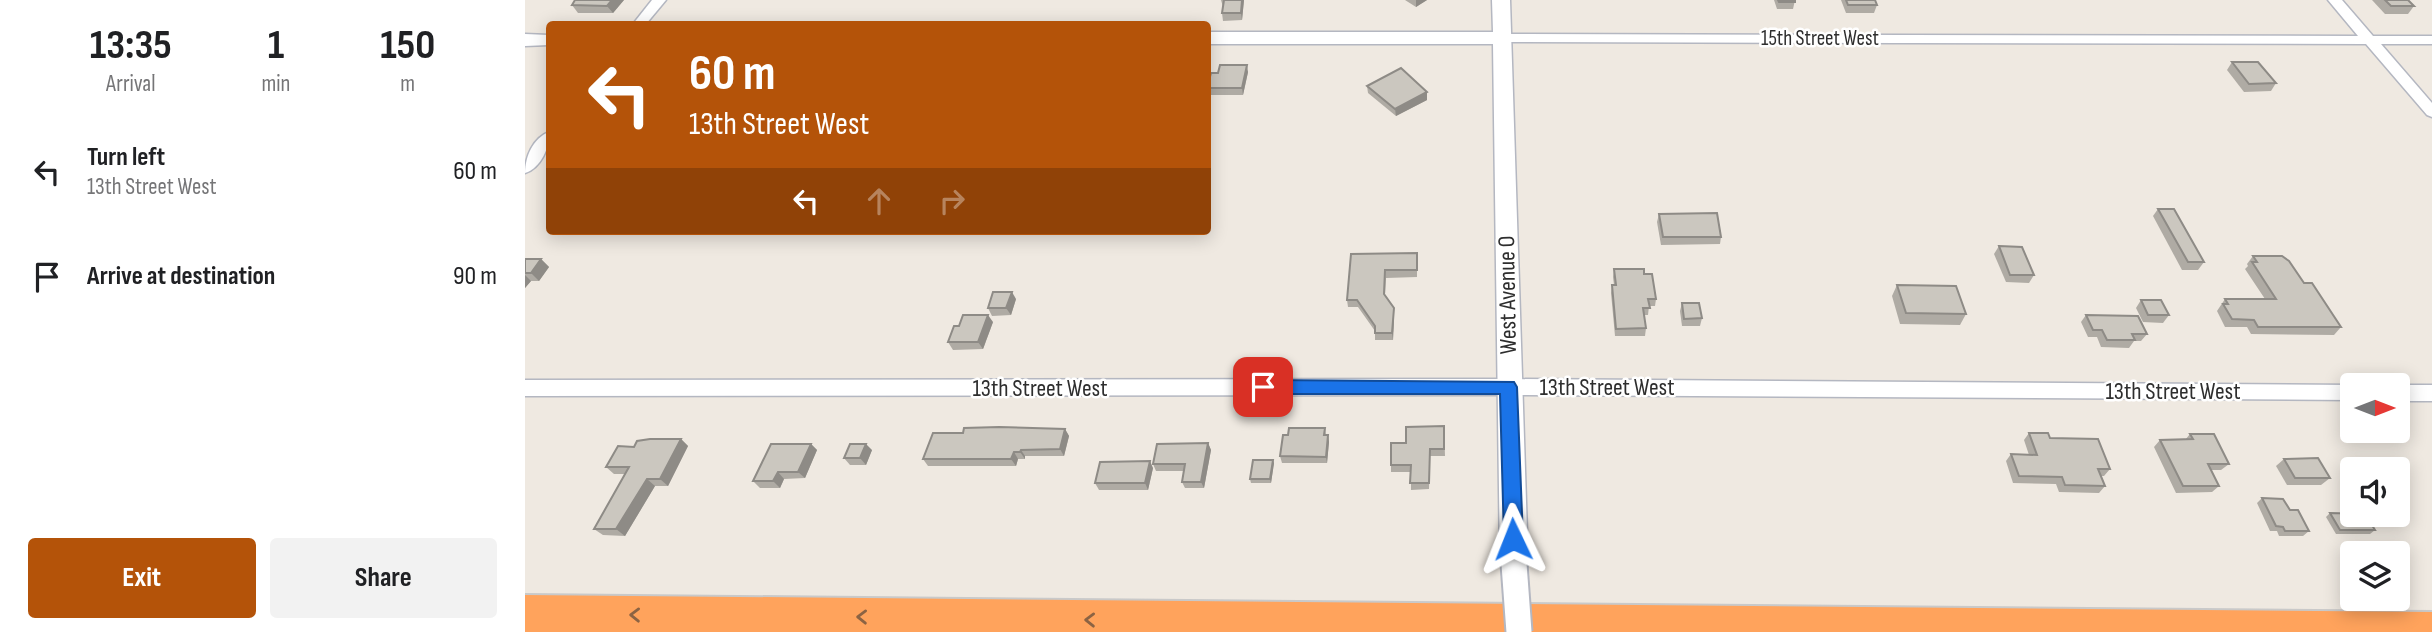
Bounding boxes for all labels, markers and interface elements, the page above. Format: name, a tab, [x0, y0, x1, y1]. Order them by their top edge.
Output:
text: 13:35	[90, 20, 172, 71]
text: 1	[268, 20, 284, 71]
text: 150	[380, 20, 435, 71]
street label: 15th Street West	[1761, 26, 1879, 51]
text: 60 m	[689, 45, 776, 104]
icon: left	[574, 49, 665, 140]
text: Arrival	[106, 70, 155, 98]
text: min	[262, 70, 290, 98]
text: m	[400, 70, 415, 98]
text: 13th Street West	[689, 105, 869, 144]
text: Turn left	[87, 142, 165, 173]
icon: left	[28, 153, 66, 191]
text: 60 m	[453, 156, 497, 187]
text: 13th Street West	[87, 173, 217, 201]
icon: left	[787, 182, 825, 220]
icon: ahead	[860, 182, 898, 220]
icon: right	[933, 182, 971, 220]
street label: West Avenue O	[1492, 235, 1523, 355]
icon: arrive	[28, 258, 66, 296]
text: Arrive at destination	[87, 261, 275, 292]
text: 90 m	[453, 261, 497, 292]
pin	[1233, 357, 1293, 417]
icon: arrive	[1244, 368, 1282, 406]
street label: 13th Street West	[1539, 373, 1675, 402]
north arrow	[2340, 373, 2410, 443]
map controls	[2340, 373, 2410, 611]
street label: 13th Street West	[972, 374, 1108, 403]
street label: 13th Street West	[2105, 377, 2241, 406]
button: sound	[2340, 457, 2410, 527]
position arrow	[1476, 502, 1550, 576]
button: Exit	[28, 538, 256, 618]
button: Share	[270, 538, 497, 618]
button: layers	[2340, 541, 2410, 611]
one-way arrow	[629, 608, 640, 623]
one-way arrow	[857, 610, 868, 625]
one-way arrow	[1084, 612, 1095, 627]

